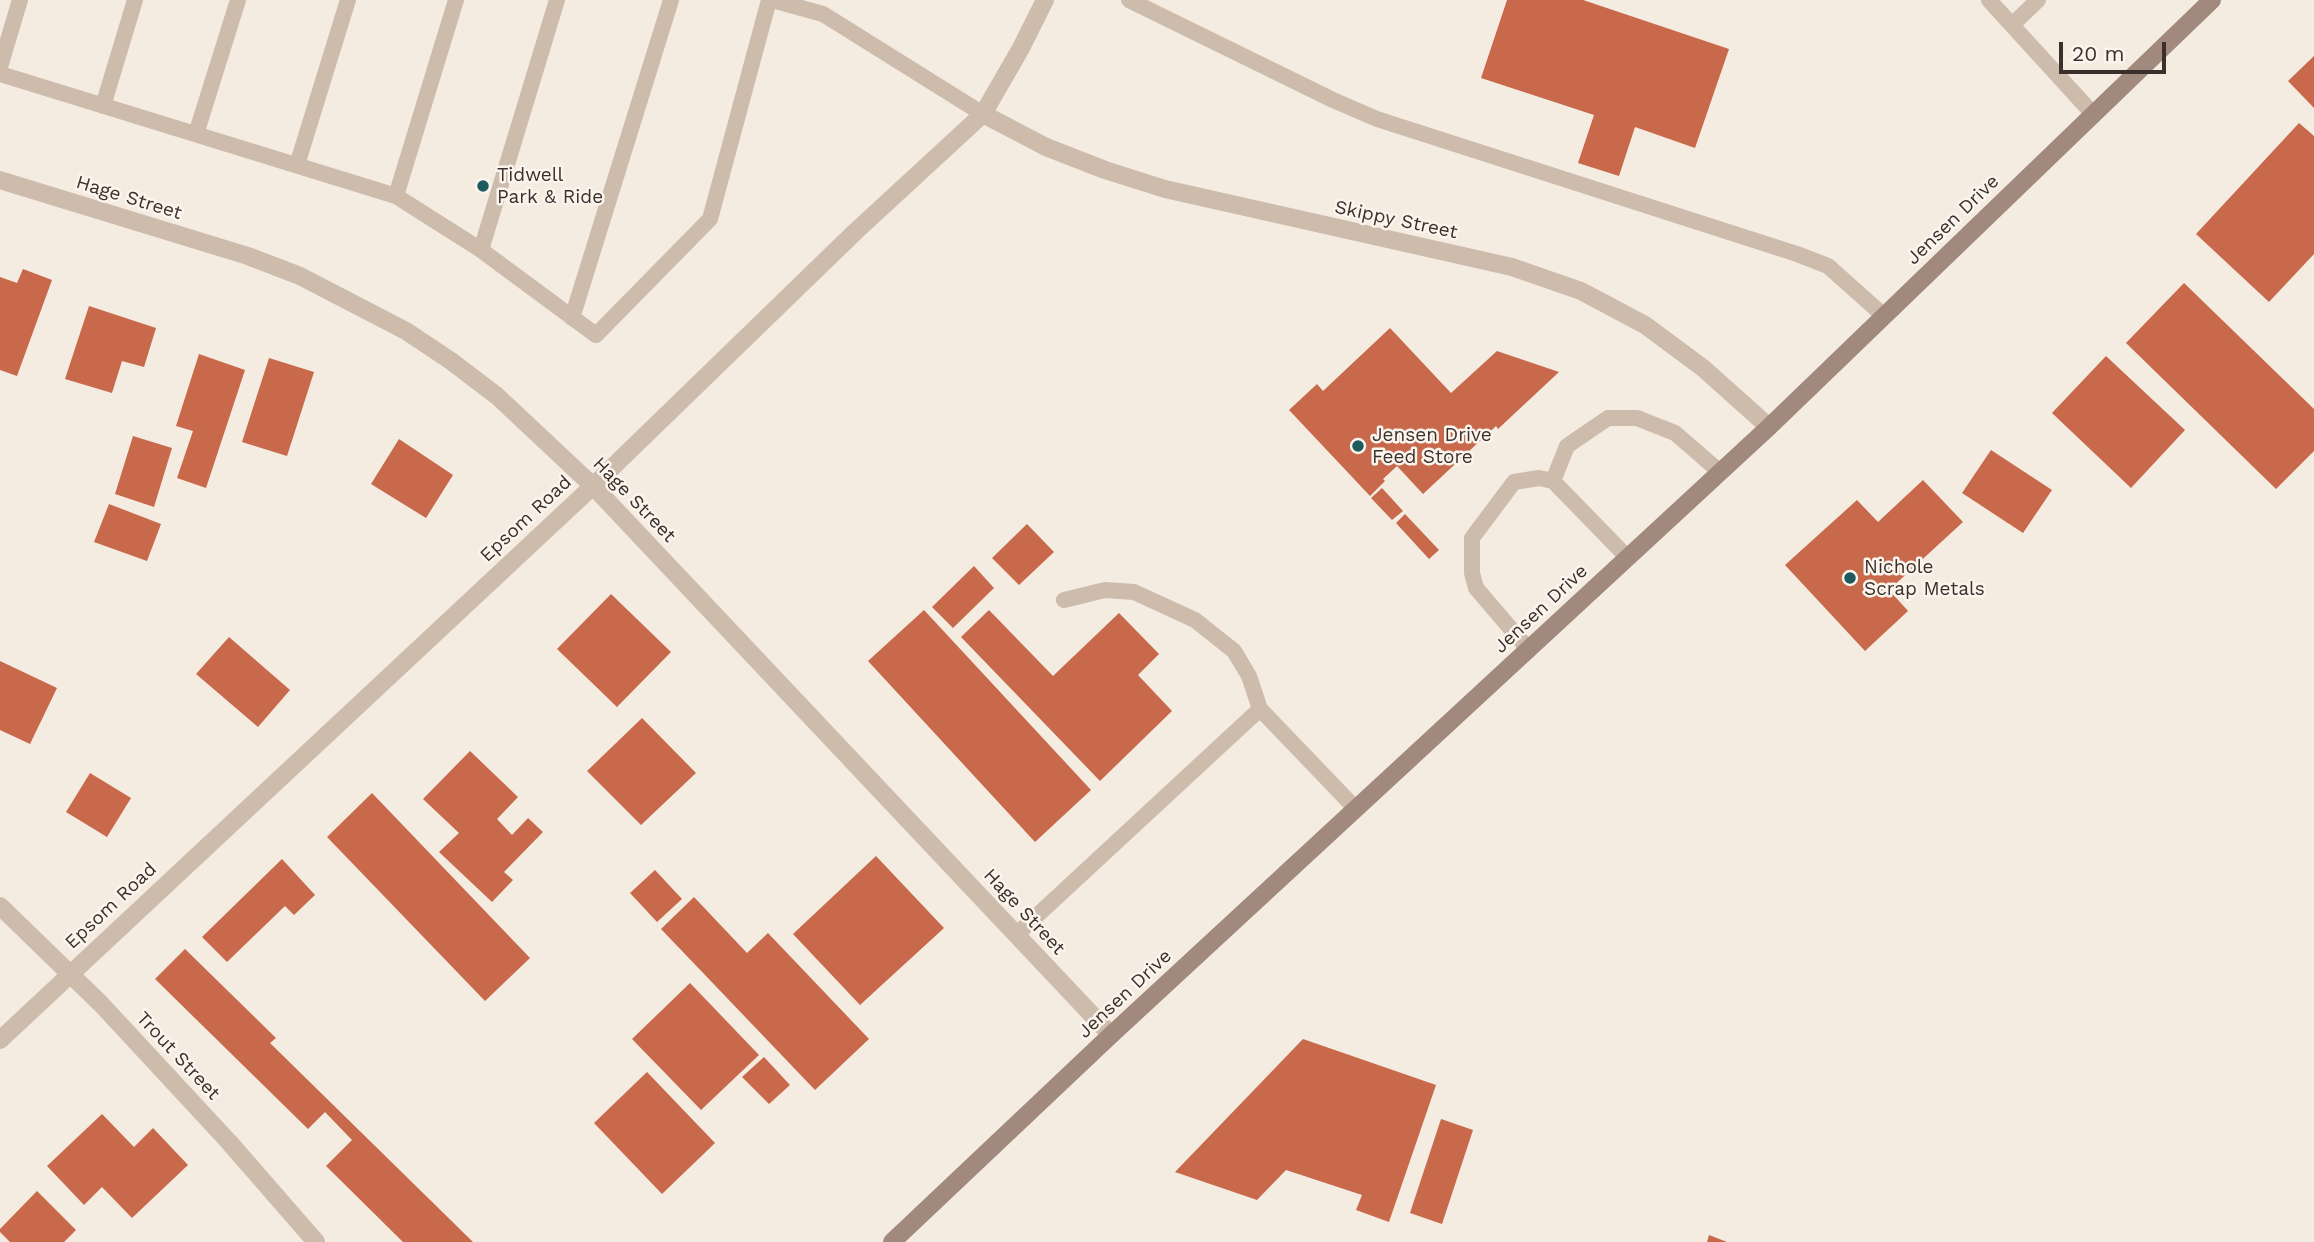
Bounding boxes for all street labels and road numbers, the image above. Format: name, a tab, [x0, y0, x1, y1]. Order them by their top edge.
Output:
street label: Jensen Drive	[1902, 170, 2004, 270]
street label: Hage Street	[73, 171, 185, 225]
street label: Skippy Street	[1332, 196, 1460, 244]
street label: Hage Street	[588, 453, 680, 547]
street label: Epsom Road	[476, 471, 576, 567]
street label: Jensen Drive	[1489, 560, 1593, 658]
street label: Epsom Road	[61, 858, 161, 954]
street label: Hage Street	[978, 864, 1070, 960]
street label: Jensen Drive	[1073, 945, 1177, 1043]
street label: Trout Street	[131, 1007, 225, 1105]

